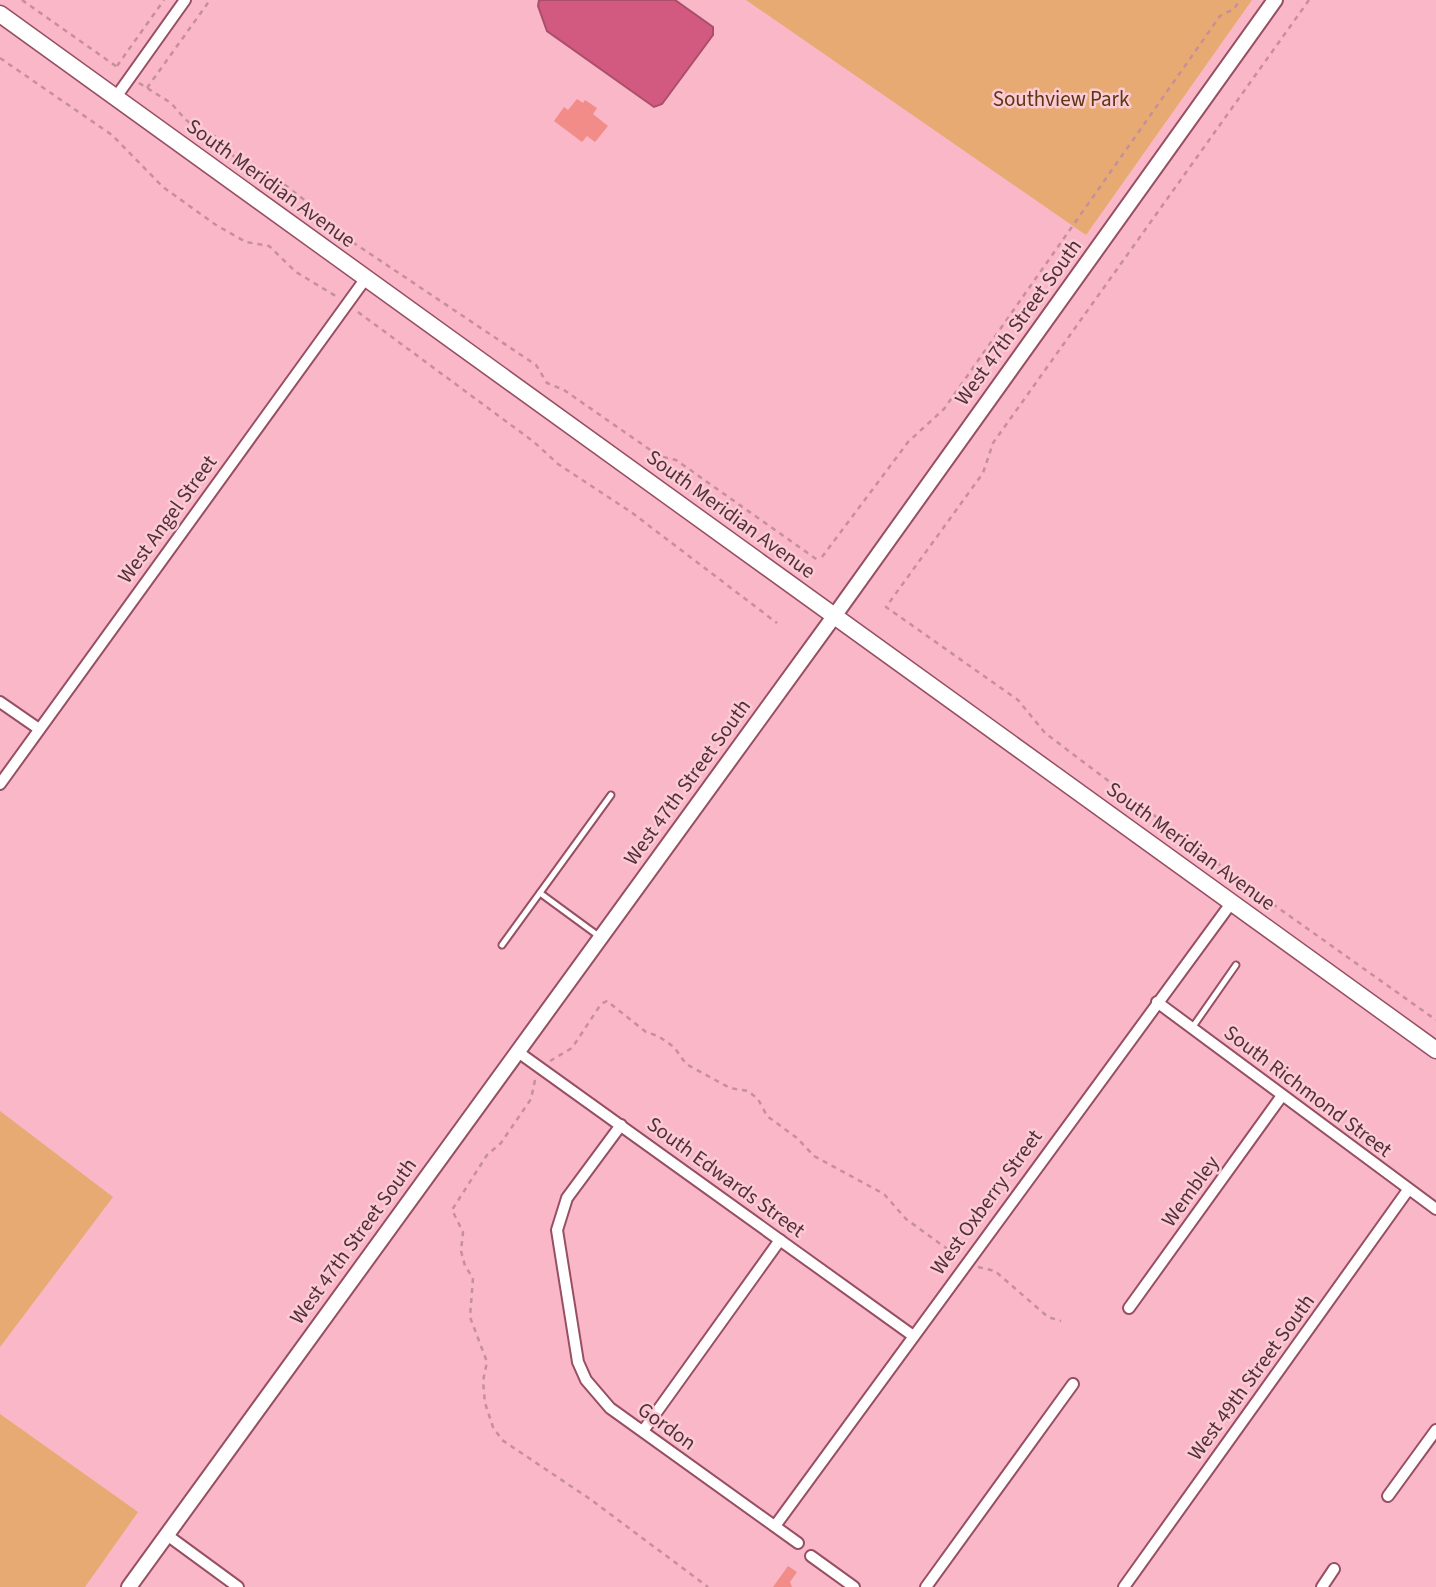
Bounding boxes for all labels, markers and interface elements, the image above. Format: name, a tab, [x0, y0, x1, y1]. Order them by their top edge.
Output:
park label: Southview Park	[993, 84, 1130, 114]
street label: South Meridian Avenue	[180, 111, 362, 255]
street label: West 47th Street South	[947, 232, 1089, 412]
street label: South Meridian Avenue	[640, 442, 822, 586]
street label: West Angel Street	[110, 449, 224, 589]
street label: West 47th Street South	[616, 692, 758, 872]
street label: South Meridian Avenue	[1100, 774, 1282, 918]
street label: South Richmond Street	[1218, 1018, 1398, 1164]
street label: South Edwards Street	[641, 1109, 811, 1245]
street label: West Oxberry Street	[923, 1123, 1049, 1281]
street label: Wembley	[1154, 1149, 1226, 1233]
street label: West 47th Street South	[282, 1151, 424, 1331]
street label: West 49th Street South	[1180, 1287, 1322, 1467]
street label: Gordon	[632, 1394, 702, 1458]

